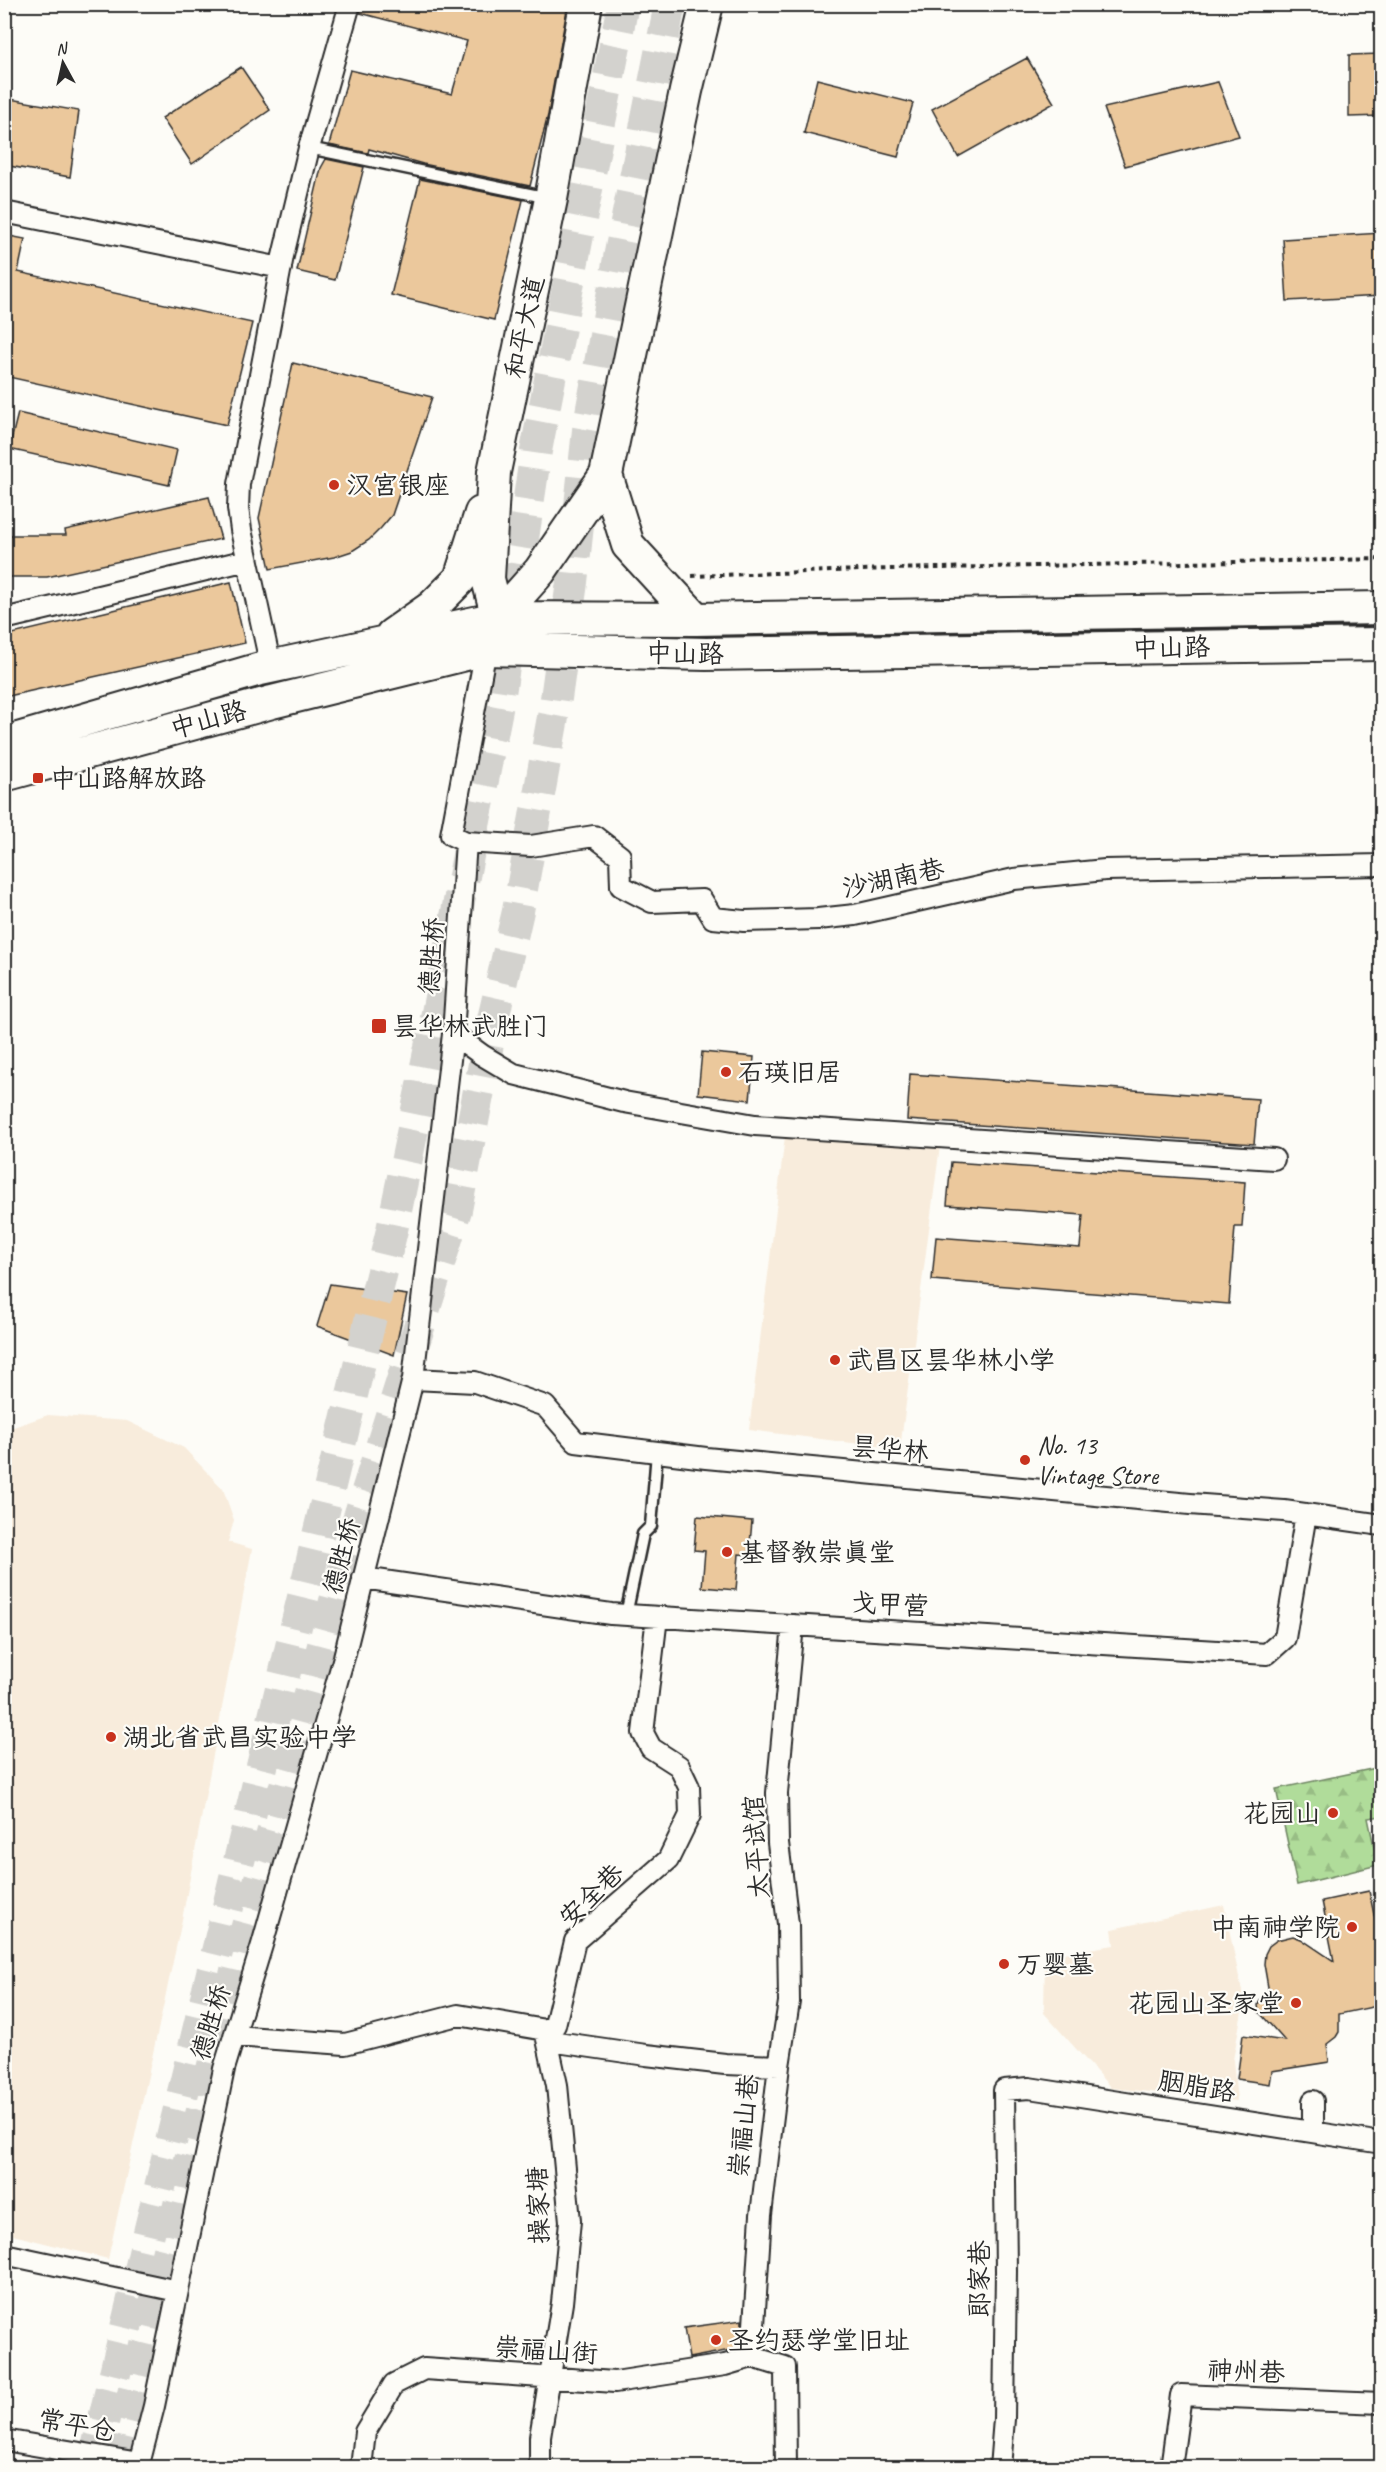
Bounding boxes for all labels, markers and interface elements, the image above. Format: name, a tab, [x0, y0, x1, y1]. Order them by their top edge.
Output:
north arrow	[33, 33, 93, 93]
text: N	[55, 38, 70, 60]
street label: 和平大道	[498, 273, 551, 381]
place label: 汉宫银座	[346, 469, 450, 502]
marker: 汉宫银座	[327, 478, 341, 492]
street label: 中山路	[1132, 630, 1210, 665]
street label: 中山路	[646, 636, 724, 671]
street label: 中山路	[166, 693, 250, 746]
place label: 中山路解放路	[50, 762, 206, 795]
marker: 中山路解放路	[31, 771, 45, 785]
street label: 沙湖南巷	[839, 852, 947, 905]
street label: 德胜桥	[412, 916, 451, 996]
place label: 昙华林武胜门	[392, 1010, 548, 1043]
marker: 昙华林武胜门	[370, 1017, 388, 1035]
place label: 石瑛旧居	[738, 1056, 842, 1089]
marker: 石瑛旧居	[719, 1065, 733, 1079]
place label: 武昌区昙华林小学	[847, 1344, 1055, 1377]
marker: 武昌区昙华林小学	[828, 1353, 842, 1367]
place label: No. 13 Vintage Store	[1037, 1429, 1160, 1492]
street label: 昙华林	[850, 1430, 930, 1469]
marker: No. 13 Vintage Store	[1018, 1453, 1032, 1467]
street label: 德胜桥	[316, 1514, 367, 1598]
place label: 基督教崇真堂	[739, 1536, 895, 1569]
marker: 基督教崇真堂	[720, 1545, 734, 1559]
street label: 戈甲营	[850, 1586, 930, 1623]
place label: 湖北省武昌实验中学	[123, 1721, 357, 1754]
marker: 湖北省武昌实验中学	[104, 1730, 118, 1744]
street label: 太平试馆	[736, 1794, 777, 1900]
place label: 花园山	[1243, 1797, 1321, 1830]
marker: 花园山	[1326, 1806, 1340, 1820]
street label: 安全巷	[552, 1856, 631, 1934]
place label: 中南神学院	[1210, 1911, 1340, 1944]
marker: 中南神学院	[1345, 1920, 1359, 1934]
place label: 万婴墓	[1016, 1948, 1094, 1981]
marker: 万婴墓	[997, 1957, 1011, 1971]
street label: 德胜桥	[183, 1980, 238, 2064]
place label: 花园山圣家堂	[1128, 1987, 1284, 2020]
marker: 花园山圣家堂	[1289, 1996, 1303, 2010]
street label: 胭脂路	[1156, 2064, 1238, 2109]
street label: 崇福山巷	[722, 2073, 765, 2179]
street label: 操家塘	[521, 2165, 556, 2245]
street label: 郎家巷	[963, 2240, 996, 2318]
place label: 圣约瑟学堂旧址	[728, 2324, 910, 2357]
street label: 崇福山街	[493, 2330, 599, 2371]
marker: 圣约瑟学堂旧址	[709, 2333, 723, 2347]
street label: 神州巷	[1206, 2354, 1286, 2389]
street label: 常平仓	[36, 2402, 118, 2449]

